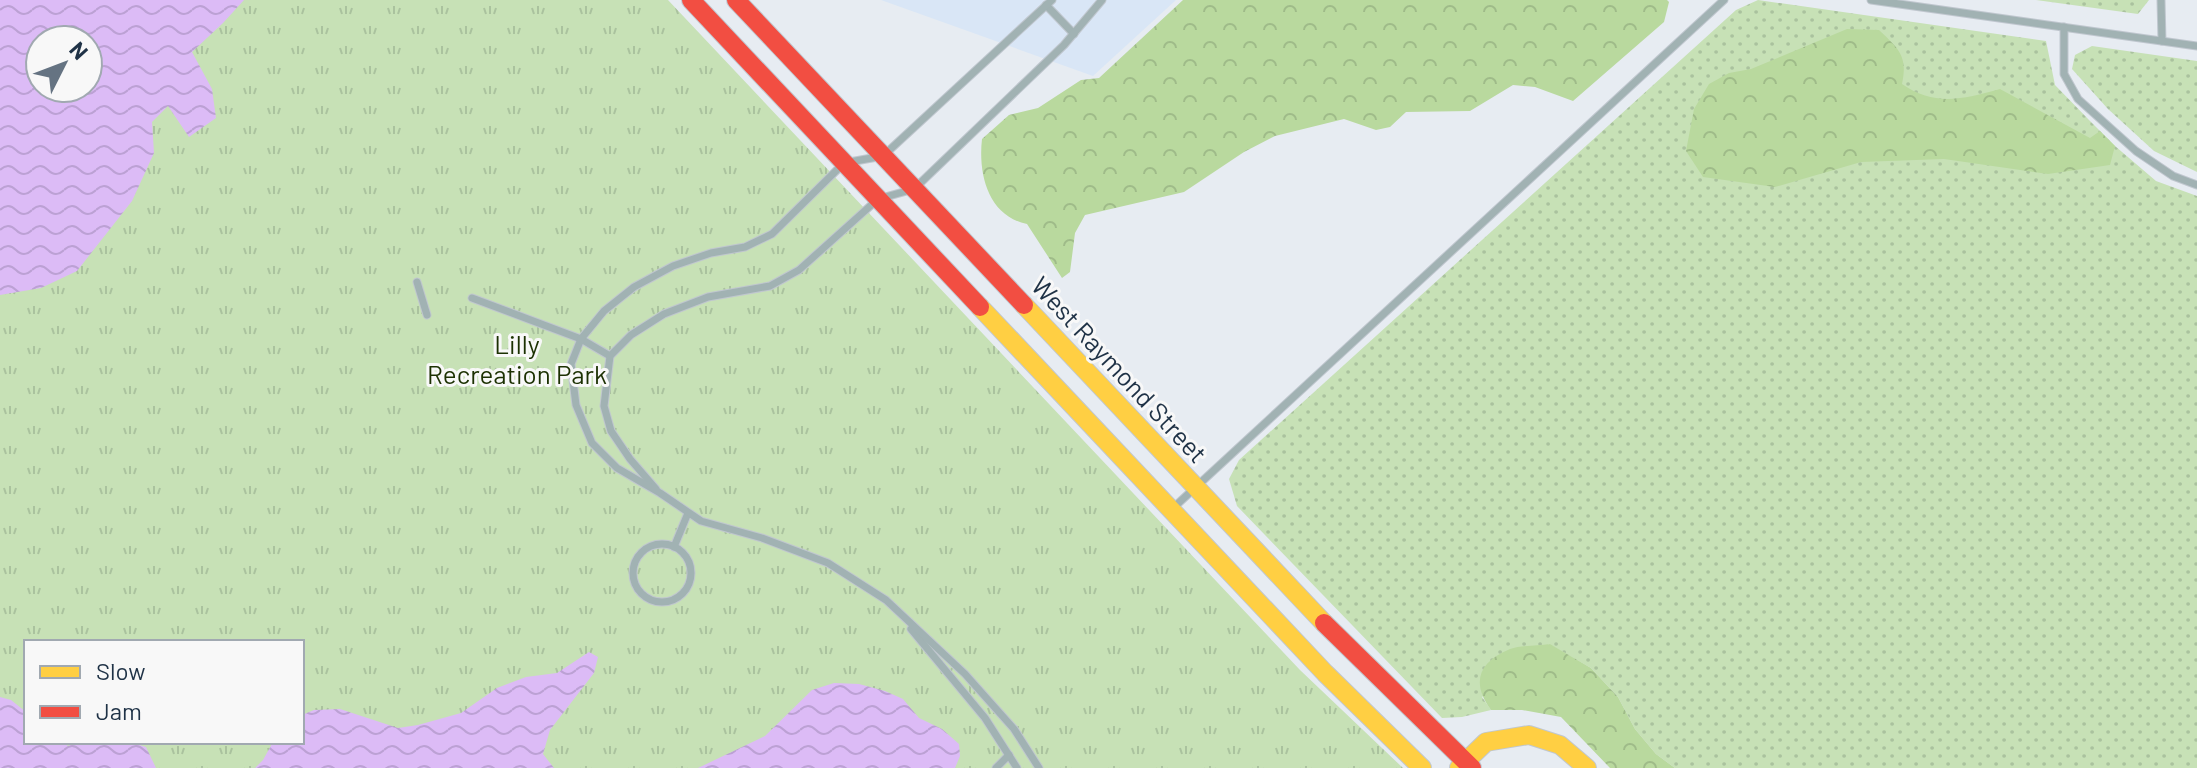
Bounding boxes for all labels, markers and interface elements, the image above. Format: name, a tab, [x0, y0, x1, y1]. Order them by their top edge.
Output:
north arrow	[24, 24, 104, 104]
text: N	[65, 36, 94, 64]
street label: West Raymond Street	[1026, 270, 1214, 468]
park label: Lilly Recreation Park	[427, 328, 607, 389]
legend	[24, 640, 304, 744]
text: Slow	[96, 656, 145, 685]
text: Jam	[96, 696, 142, 725]

